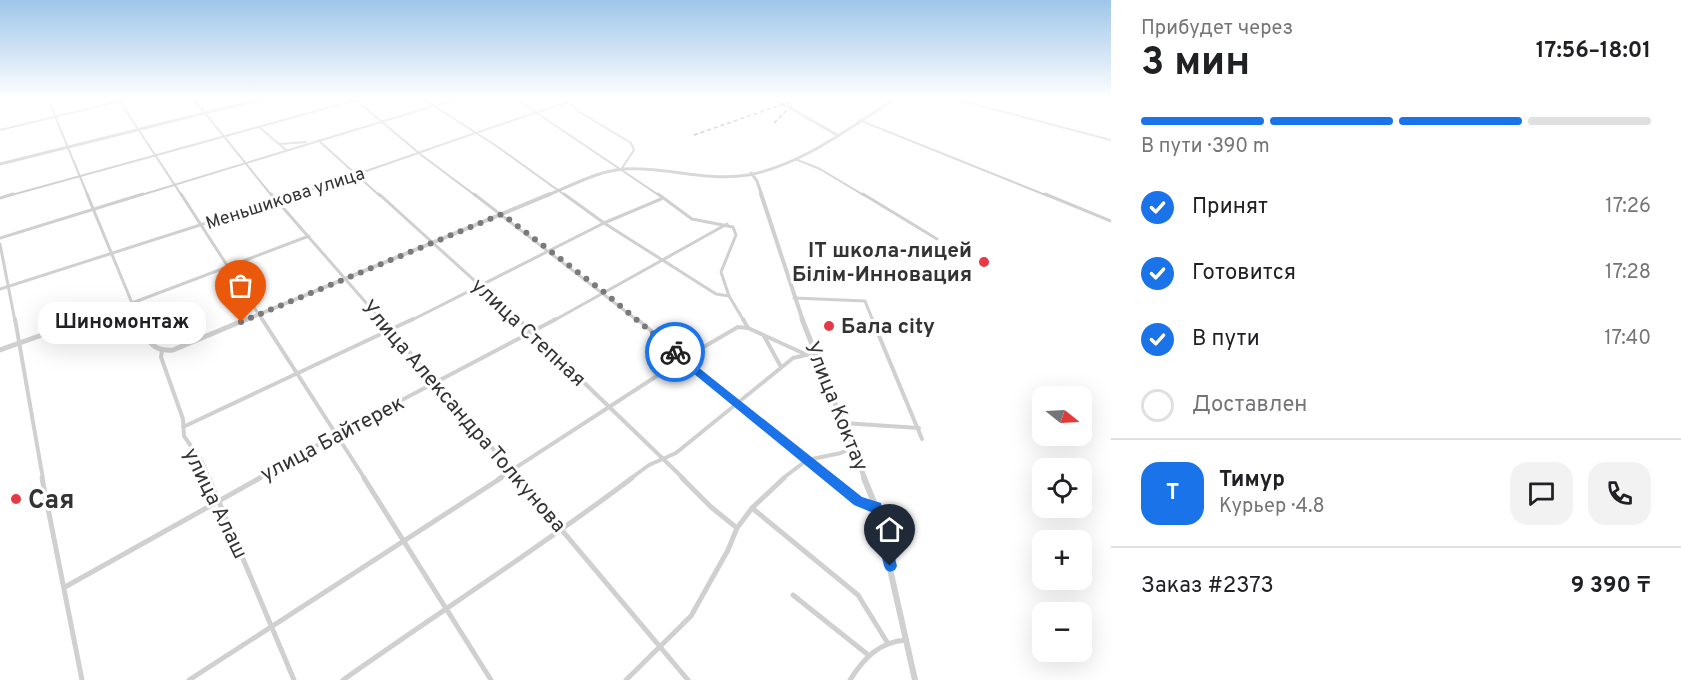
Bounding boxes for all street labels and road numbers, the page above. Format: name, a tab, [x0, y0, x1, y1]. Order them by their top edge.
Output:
street label: Меньшикова улица	[203, 163, 368, 236]
street label: улица Степная	[465, 273, 591, 393]
street label: Улица Александра Толкунова	[354, 295, 571, 539]
street label: Улица Коктау	[797, 338, 874, 475]
street label: улица Байтерек	[256, 390, 409, 489]
street label: улица Алаш	[176, 444, 253, 564]

